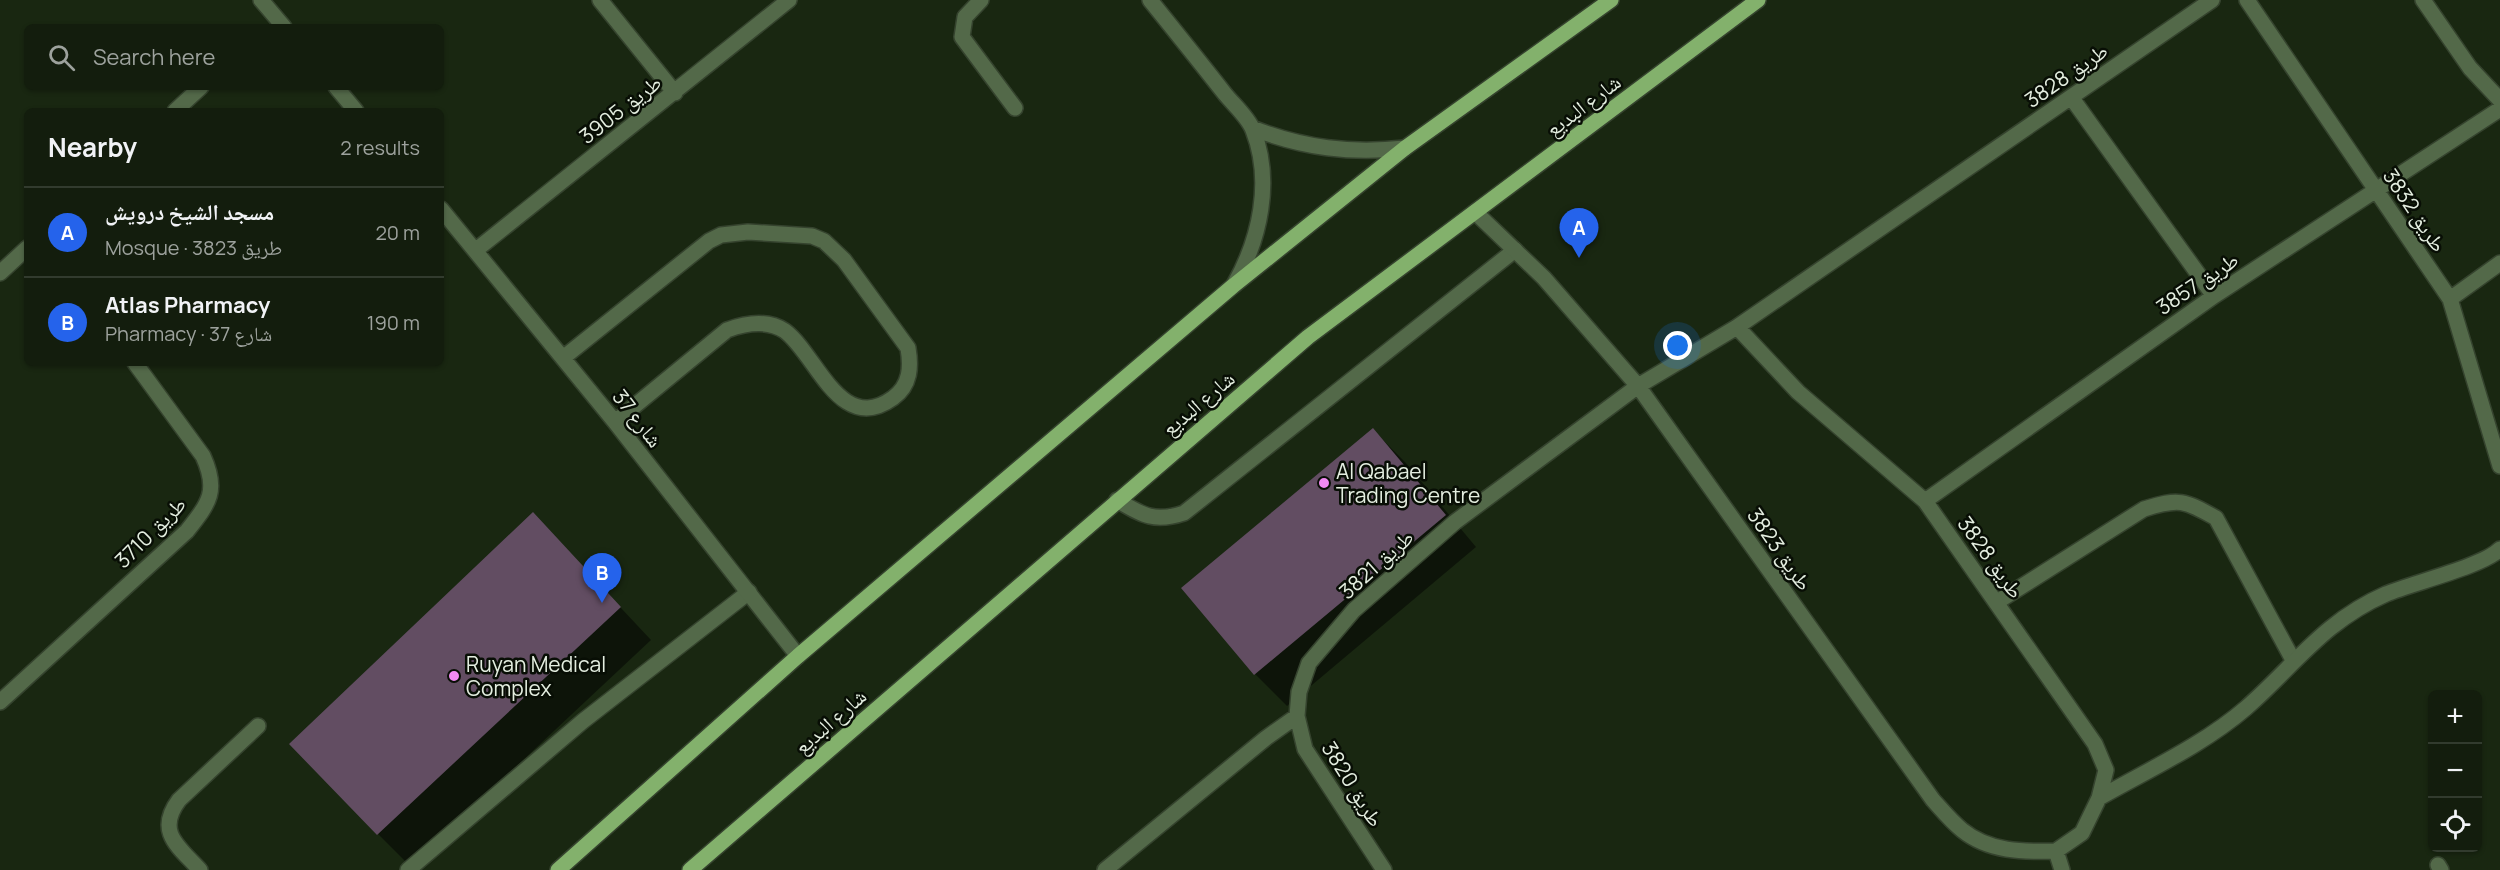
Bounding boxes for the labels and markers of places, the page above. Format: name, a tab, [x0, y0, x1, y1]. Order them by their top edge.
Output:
pin: A	[1560, 208, 1598, 258]
place label: Al Qabael Trading Centre	[1336, 457, 1480, 509]
marker: Al Qabael Trading Centre	[1317, 476, 1331, 490]
pin: B	[582, 554, 622, 603]
place label: Ruyan Medical Complex	[466, 650, 606, 702]
marker: Ruyan Medical Complex	[447, 669, 461, 683]

